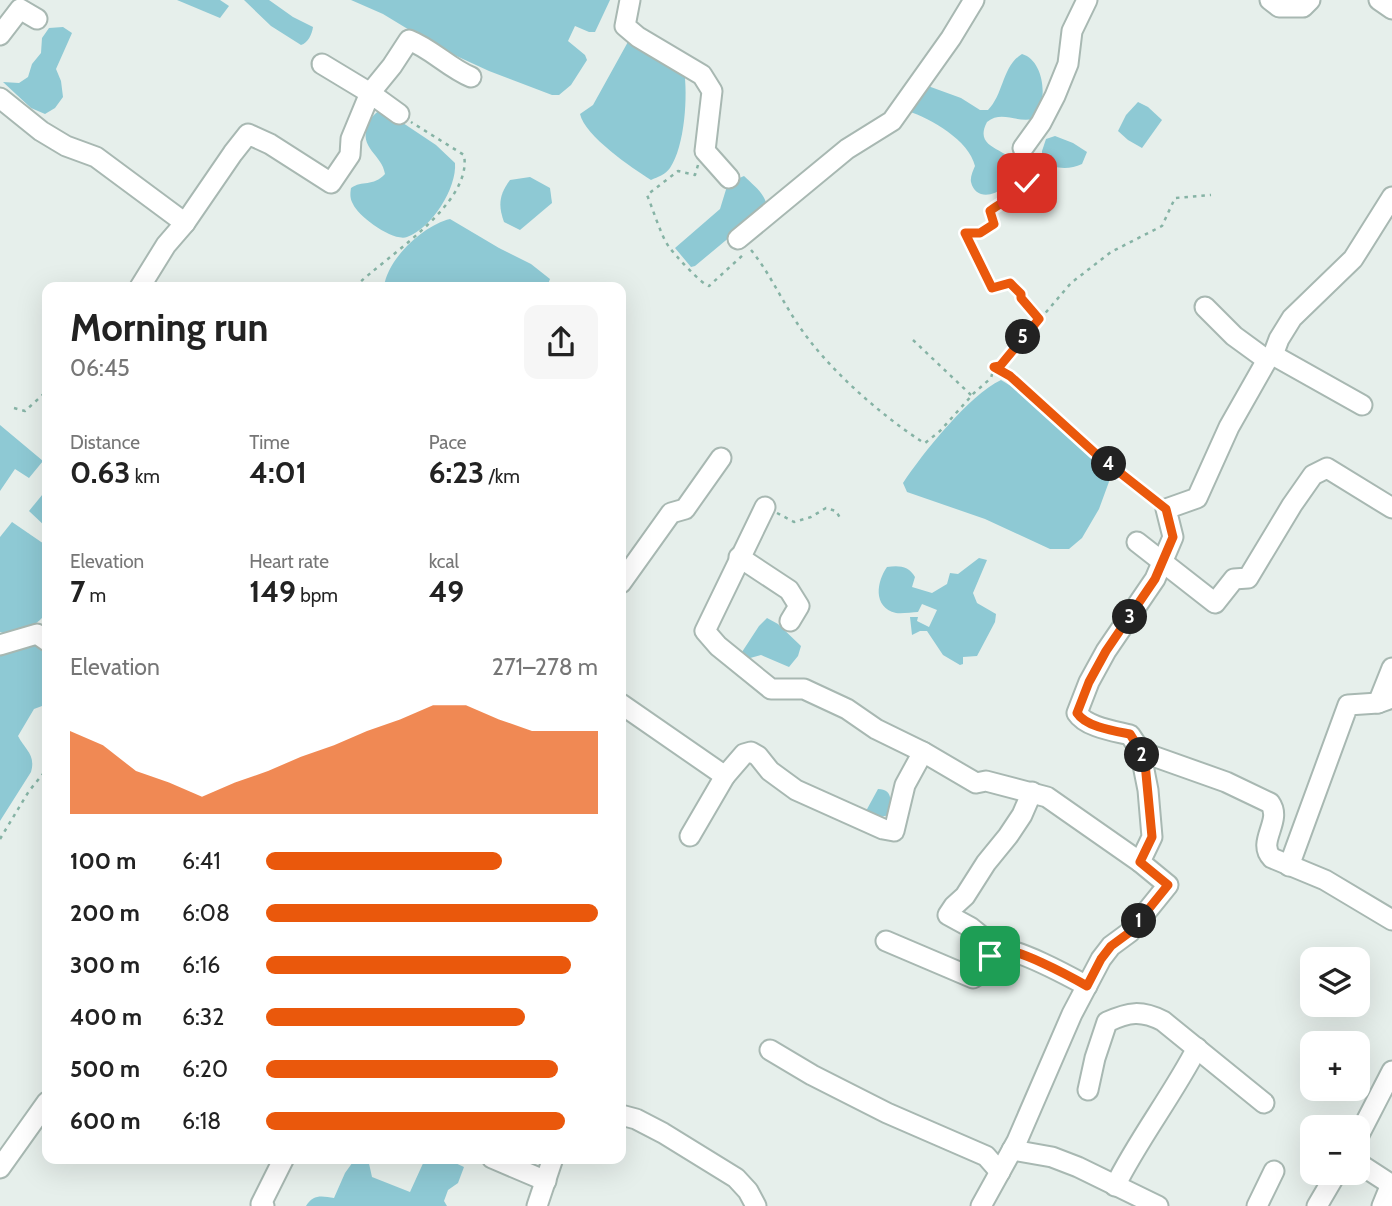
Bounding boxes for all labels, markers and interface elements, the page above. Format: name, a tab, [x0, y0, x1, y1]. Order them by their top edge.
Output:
pin	[997, 153, 1057, 213]
icon: check	[1008, 164, 1046, 202]
text: Morning run	[70, 304, 269, 351]
button: share	[524, 305, 598, 379]
pin: 5	[1006, 320, 1040, 354]
text: 5	[1017, 325, 1028, 348]
text: 06:45	[70, 354, 130, 382]
text: Distance	[70, 431, 140, 454]
text: Time	[249, 431, 290, 454]
text: Pace	[429, 431, 467, 454]
pin: 4	[1092, 447, 1126, 482]
text: 4	[1103, 452, 1114, 475]
text: 0.63	[70, 454, 131, 491]
text: 4:01	[249, 454, 307, 491]
text: 6:23	[429, 454, 484, 491]
text: km	[131, 465, 160, 488]
text: /km	[484, 465, 520, 488]
text: Elevation	[70, 550, 144, 573]
text: Heart rate	[249, 550, 329, 573]
text: kcal	[429, 550, 459, 573]
text: 7	[70, 573, 85, 610]
text: 149	[249, 573, 296, 610]
text: 49	[429, 573, 464, 610]
text: m	[85, 584, 106, 607]
text: bpm	[296, 584, 338, 607]
pin: 3	[1112, 600, 1148, 634]
text: 3	[1124, 605, 1135, 628]
text: Elevation	[70, 653, 160, 681]
text: 271–278 m	[492, 653, 598, 681]
pin: 2	[1124, 738, 1160, 772]
text: 2	[1136, 743, 1147, 766]
text: 100 m	[70, 847, 136, 875]
text: 6:41	[182, 847, 221, 875]
text: 200 m	[70, 899, 140, 927]
text: 6:08	[182, 899, 230, 927]
pin: 1	[1122, 904, 1156, 939]
text: 1	[1135, 909, 1142, 932]
pin	[960, 926, 1020, 986]
icon: arrive	[971, 937, 1009, 975]
map controls	[1300, 947, 1370, 1185]
button: layers	[1300, 947, 1370, 1017]
text: 300 m	[70, 951, 140, 979]
text: 6:16	[182, 951, 220, 979]
text: 400 m	[70, 1003, 142, 1031]
text: 6:32	[182, 1003, 224, 1031]
button: +	[1300, 1031, 1370, 1101]
text: 500 m	[70, 1055, 140, 1083]
text: 6:20	[182, 1055, 228, 1083]
text: 600 m	[70, 1107, 141, 1135]
text: 6:18	[182, 1107, 221, 1135]
button: −	[1300, 1115, 1370, 1185]

